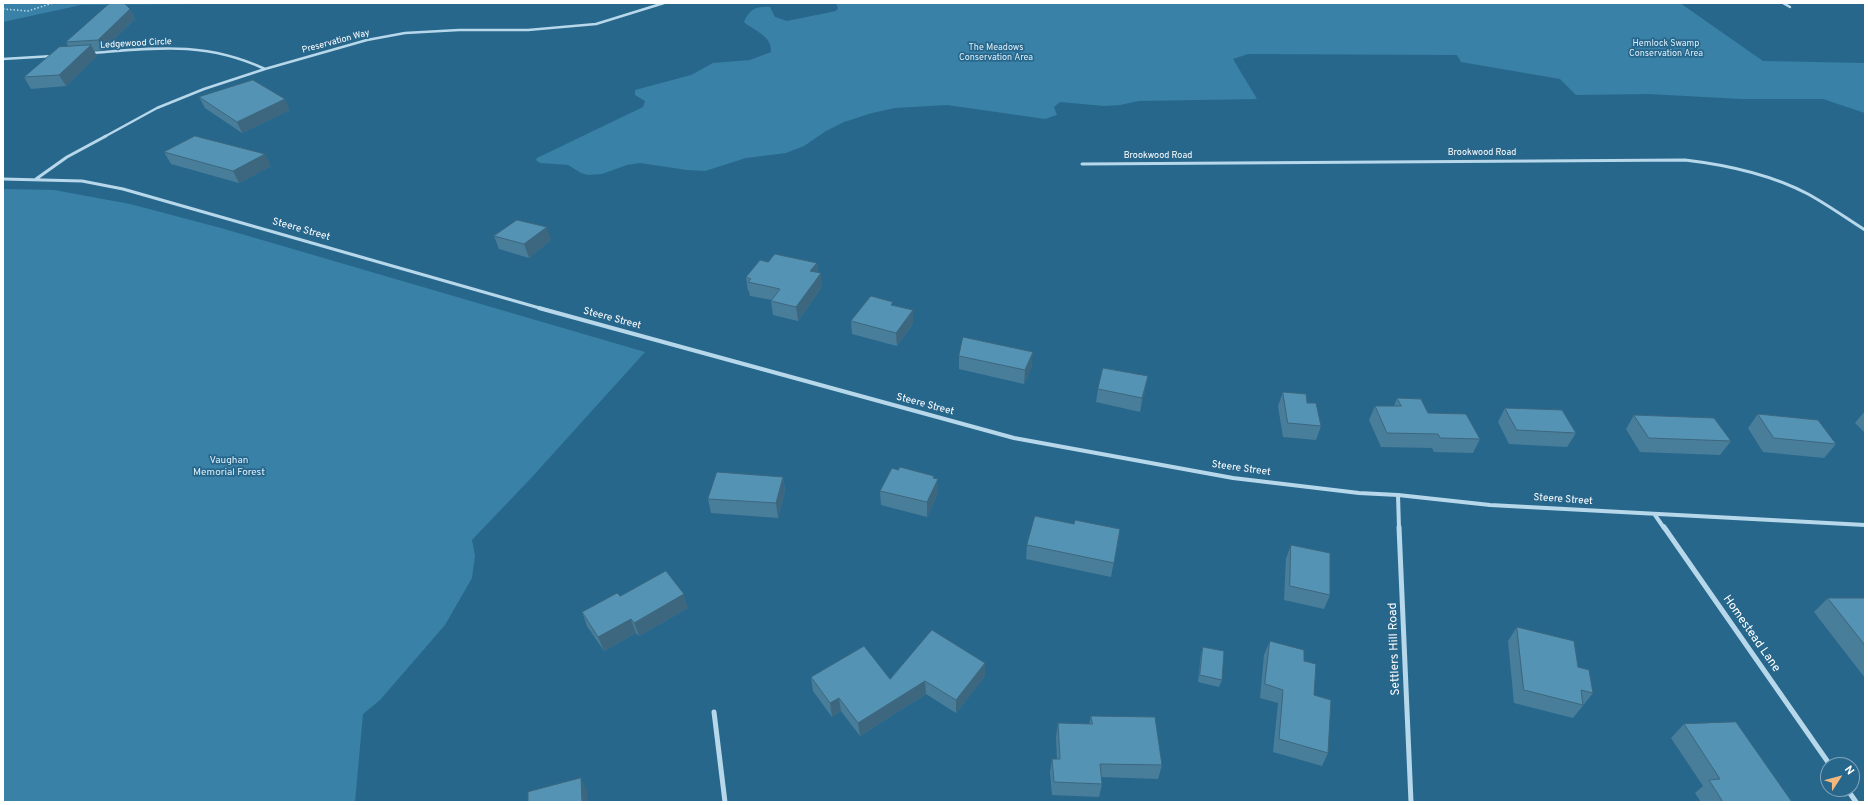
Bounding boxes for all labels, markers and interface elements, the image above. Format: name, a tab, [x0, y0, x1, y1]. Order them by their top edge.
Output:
street label: Preservation Way	[301, 28, 371, 56]
street label: Ledgewood Circle	[100, 37, 172, 51]
park label: Hemlock Swamp Conservation Area	[1629, 39, 1703, 60]
park label: The Meadows Conservation Area	[959, 43, 1033, 64]
street label: Brookwood Road	[1448, 148, 1516, 158]
street label: Brookwood Road	[1124, 151, 1192, 161]
street label: Steere Street	[271, 216, 331, 244]
street label: Steere Street	[582, 306, 642, 332]
street label: Steere Street	[895, 392, 955, 418]
park label: Vaughan Memorial Forest	[193, 455, 265, 478]
street label: Steere Street	[1211, 459, 1271, 479]
street label: Steere Street	[1533, 492, 1593, 508]
street label: Homestead Lane	[1719, 593, 1783, 675]
street label: Settlers Hill Road	[1386, 602, 1404, 696]
north arrow	[1820, 757, 1860, 797]
text: N	[1841, 763, 1857, 778]

